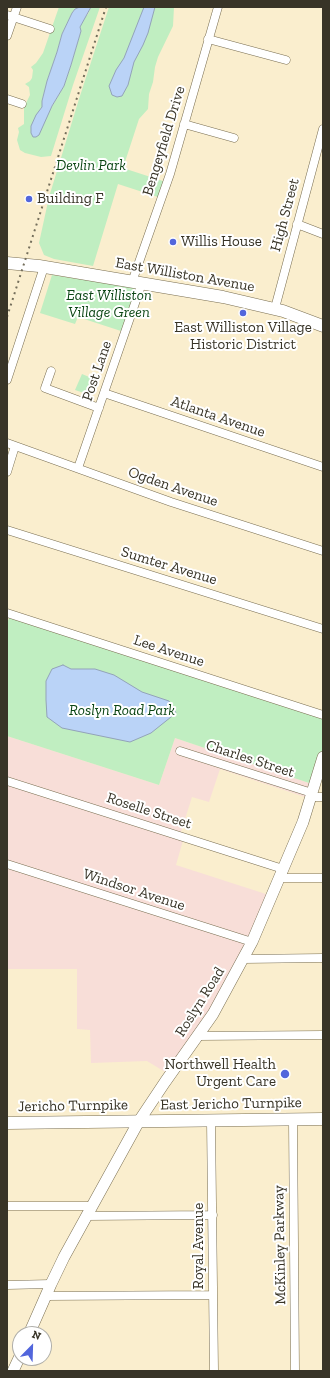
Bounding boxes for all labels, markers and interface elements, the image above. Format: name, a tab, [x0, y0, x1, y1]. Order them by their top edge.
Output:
street label: Bengeyfield Drive	[139, 84, 189, 198]
park label: Devlin Park	[56, 157, 126, 175]
street label: High Street	[267, 176, 303, 254]
place label: Building F	[37, 190, 104, 208]
marker: Building F	[24, 194, 34, 204]
place label: Willis House	[181, 233, 262, 251]
marker: Willis House	[168, 237, 178, 247]
street label: East Williston Avenue	[114, 254, 256, 296]
park label: East Williston Village Green	[66, 287, 152, 322]
marker: East Williston Village Historic District	[238, 308, 248, 318]
place label: East Williston Village Historic District	[174, 319, 312, 354]
street label: Post Lane	[78, 338, 116, 404]
street label: Atlanta Avenue	[168, 392, 268, 442]
street label: Ogden Avenue	[126, 463, 220, 511]
street label: Sumter Avenue	[119, 543, 219, 589]
street label: Lee Avenue	[131, 631, 207, 671]
park label: Roslyn Road Park	[69, 702, 175, 720]
street label: Charles Street	[203, 736, 297, 782]
street label: Roselle Street	[104, 789, 194, 833]
street label: Windsor Avenue	[81, 865, 187, 915]
street label: Roslyn Road	[171, 964, 229, 1040]
place label: Northwell Health Urgent Care	[165, 1056, 276, 1091]
marker: Northwell Health Urgent Care	[279, 1068, 291, 1080]
street label: East Jericho Turnpike	[160, 1094, 302, 1114]
street label: Jericho Turnpike	[18, 1096, 128, 1116]
street label: McKinley Parkway	[270, 1185, 290, 1305]
street label: Royal Avenue	[190, 1203, 208, 1289]
north arrow	[12, 1326, 52, 1366]
text: N	[30, 1328, 43, 1343]

